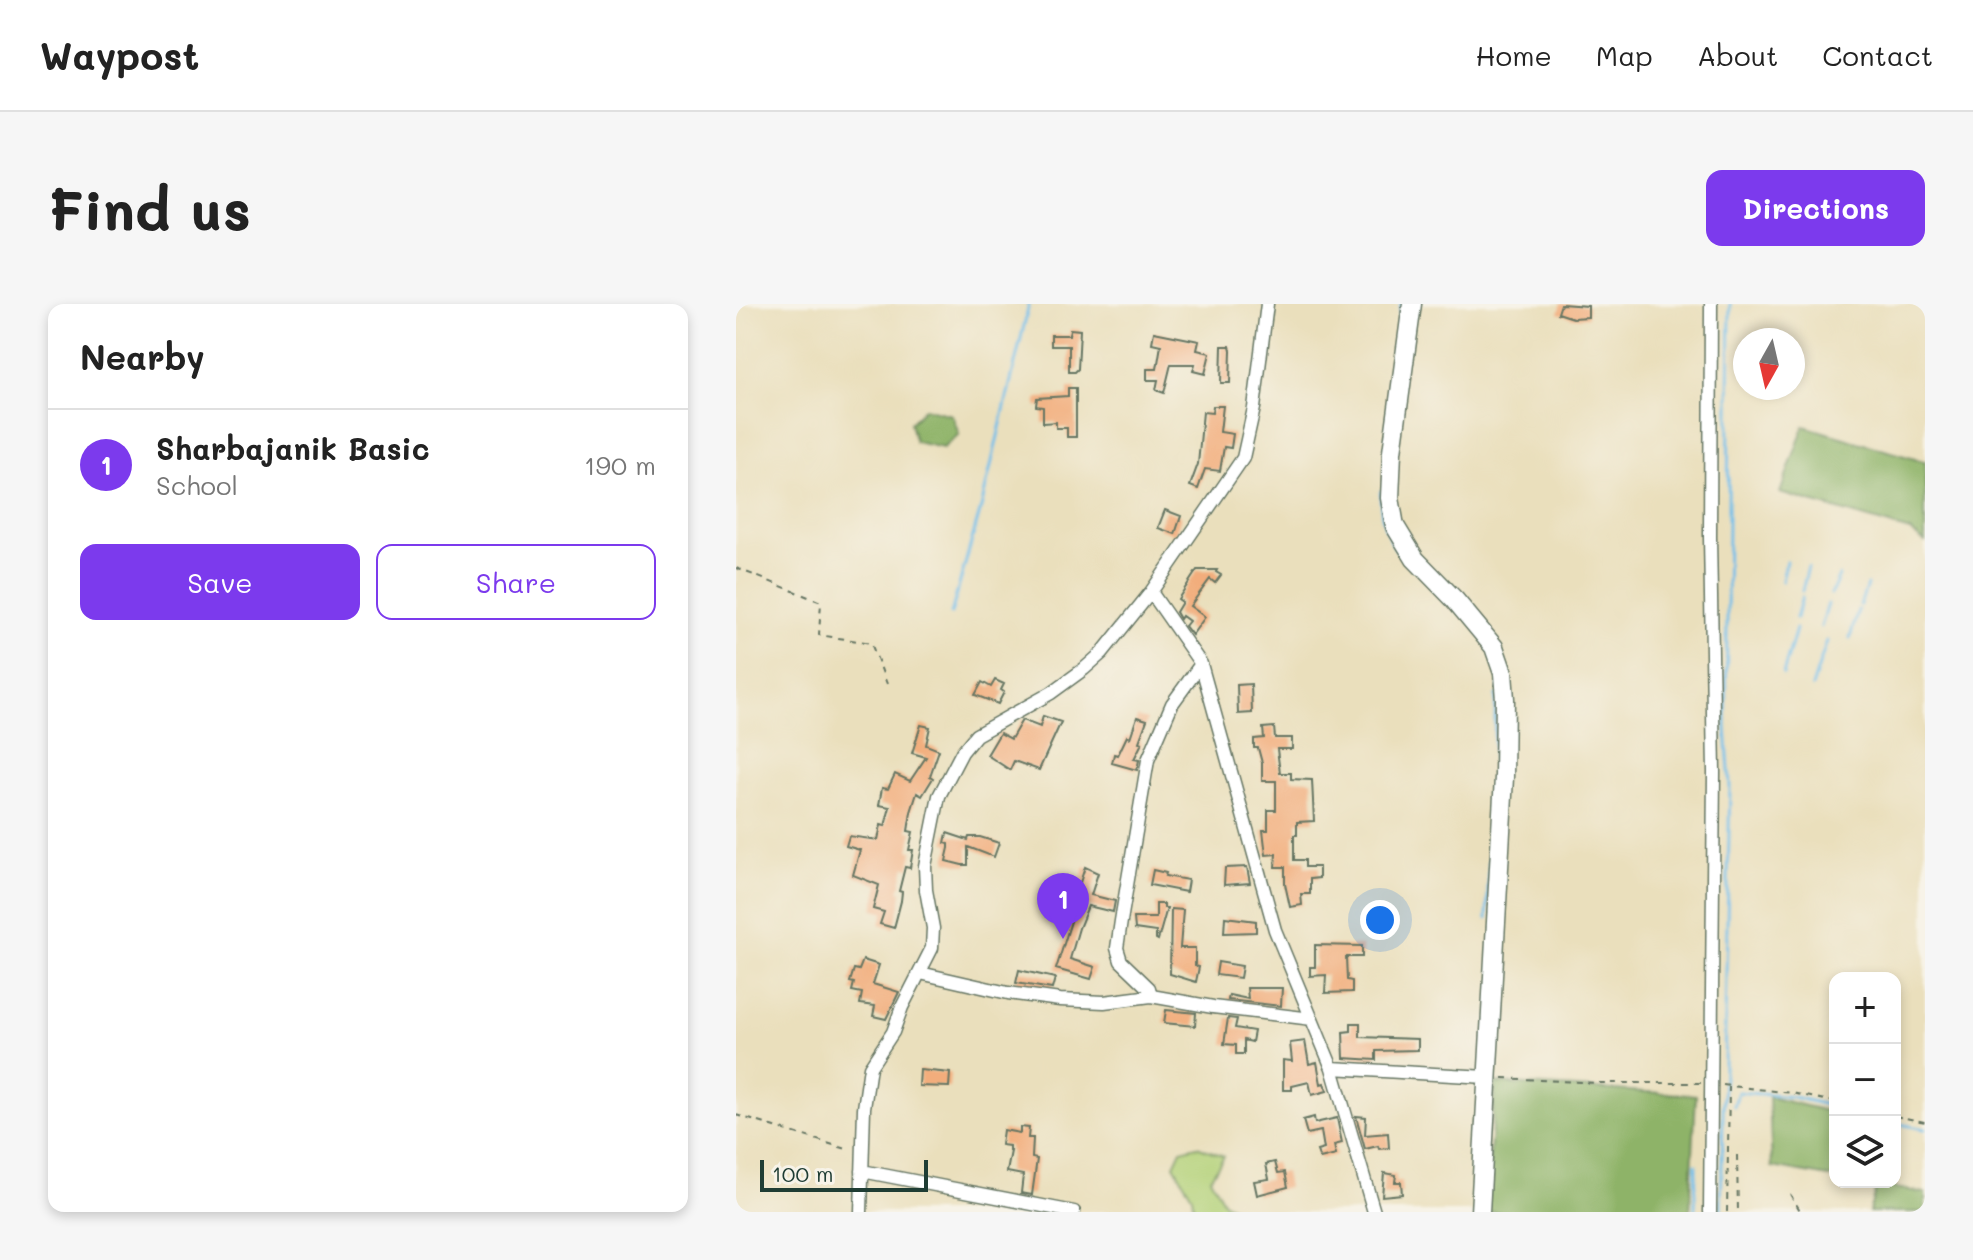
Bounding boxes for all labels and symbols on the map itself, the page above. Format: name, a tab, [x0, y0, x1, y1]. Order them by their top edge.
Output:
north arrow	[1733, 328, 1805, 400]
pin: 1	[1037, 873, 1089, 939]
your location	[1360, 900, 1400, 940]
scale bar	[760, 1156, 928, 1192]

